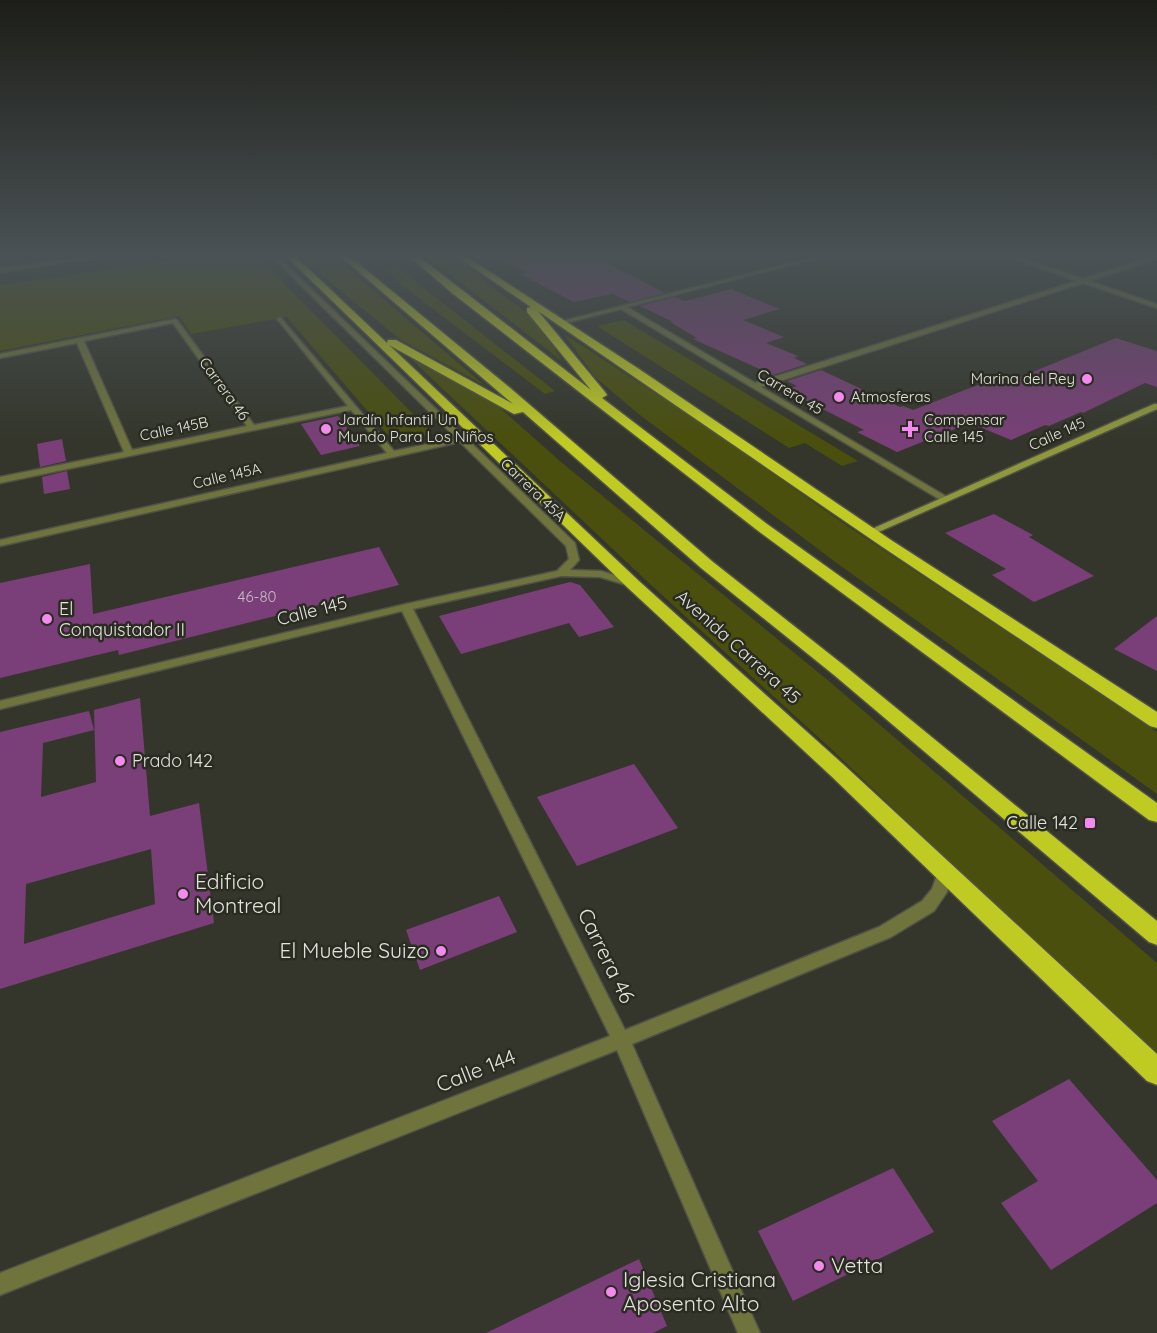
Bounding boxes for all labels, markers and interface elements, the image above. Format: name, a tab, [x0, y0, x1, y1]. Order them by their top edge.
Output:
street label: Carrera 46	[195, 353, 254, 424]
street label: Carrera 45	[754, 364, 827, 419]
place label: Marina del Rey	[971, 369, 1075, 388]
marker: Marina del Rey	[1080, 372, 1094, 386]
place label: Atmosferas	[851, 387, 931, 406]
marker: Atmosferas	[832, 390, 846, 404]
place label: Jardín Infantil Un Mundo Para Los Niños	[338, 410, 494, 446]
place label: Compensar Calle 145	[924, 410, 1005, 446]
street label: Calle 145B	[138, 412, 210, 445]
street label: Calle 145	[1026, 413, 1088, 454]
marker: Compensar Calle 145	[901, 420, 919, 438]
marker: Jardín Infantil Un Mundo Para Los Niños	[319, 422, 333, 436]
street label: Carrera 45A	[497, 454, 570, 526]
street label: Calle 145A	[191, 458, 263, 493]
street label: Avenida Carrera 45	[671, 585, 805, 709]
house number: 46-80	[238, 587, 276, 606]
street label: Calle 145	[274, 591, 349, 630]
place label: El Conquistador II	[59, 597, 185, 641]
marker: El Conquistador II	[40, 612, 54, 626]
place label: Prado 142	[132, 749, 213, 772]
marker: Prado 142	[113, 754, 127, 768]
place label: Calle 142	[1006, 811, 1078, 834]
marker: Calle 142	[1083, 816, 1097, 830]
place label: Edificio Montreal	[195, 868, 281, 918]
marker: Edificio Montreal	[176, 887, 190, 901]
street label: Carrera 46	[573, 904, 641, 1007]
place label: El Mueble Suizo	[280, 937, 429, 963]
marker: El Mueble Suizo	[434, 944, 448, 958]
street label: Calle 144	[432, 1043, 519, 1097]
place label: Vetta	[831, 1252, 883, 1278]
marker: Vetta	[812, 1259, 826, 1273]
place label: Iglesia Cristiana Aposento Alto	[623, 1266, 776, 1316]
marker: Iglesia Cristiana Aposento Alto	[604, 1285, 618, 1299]

